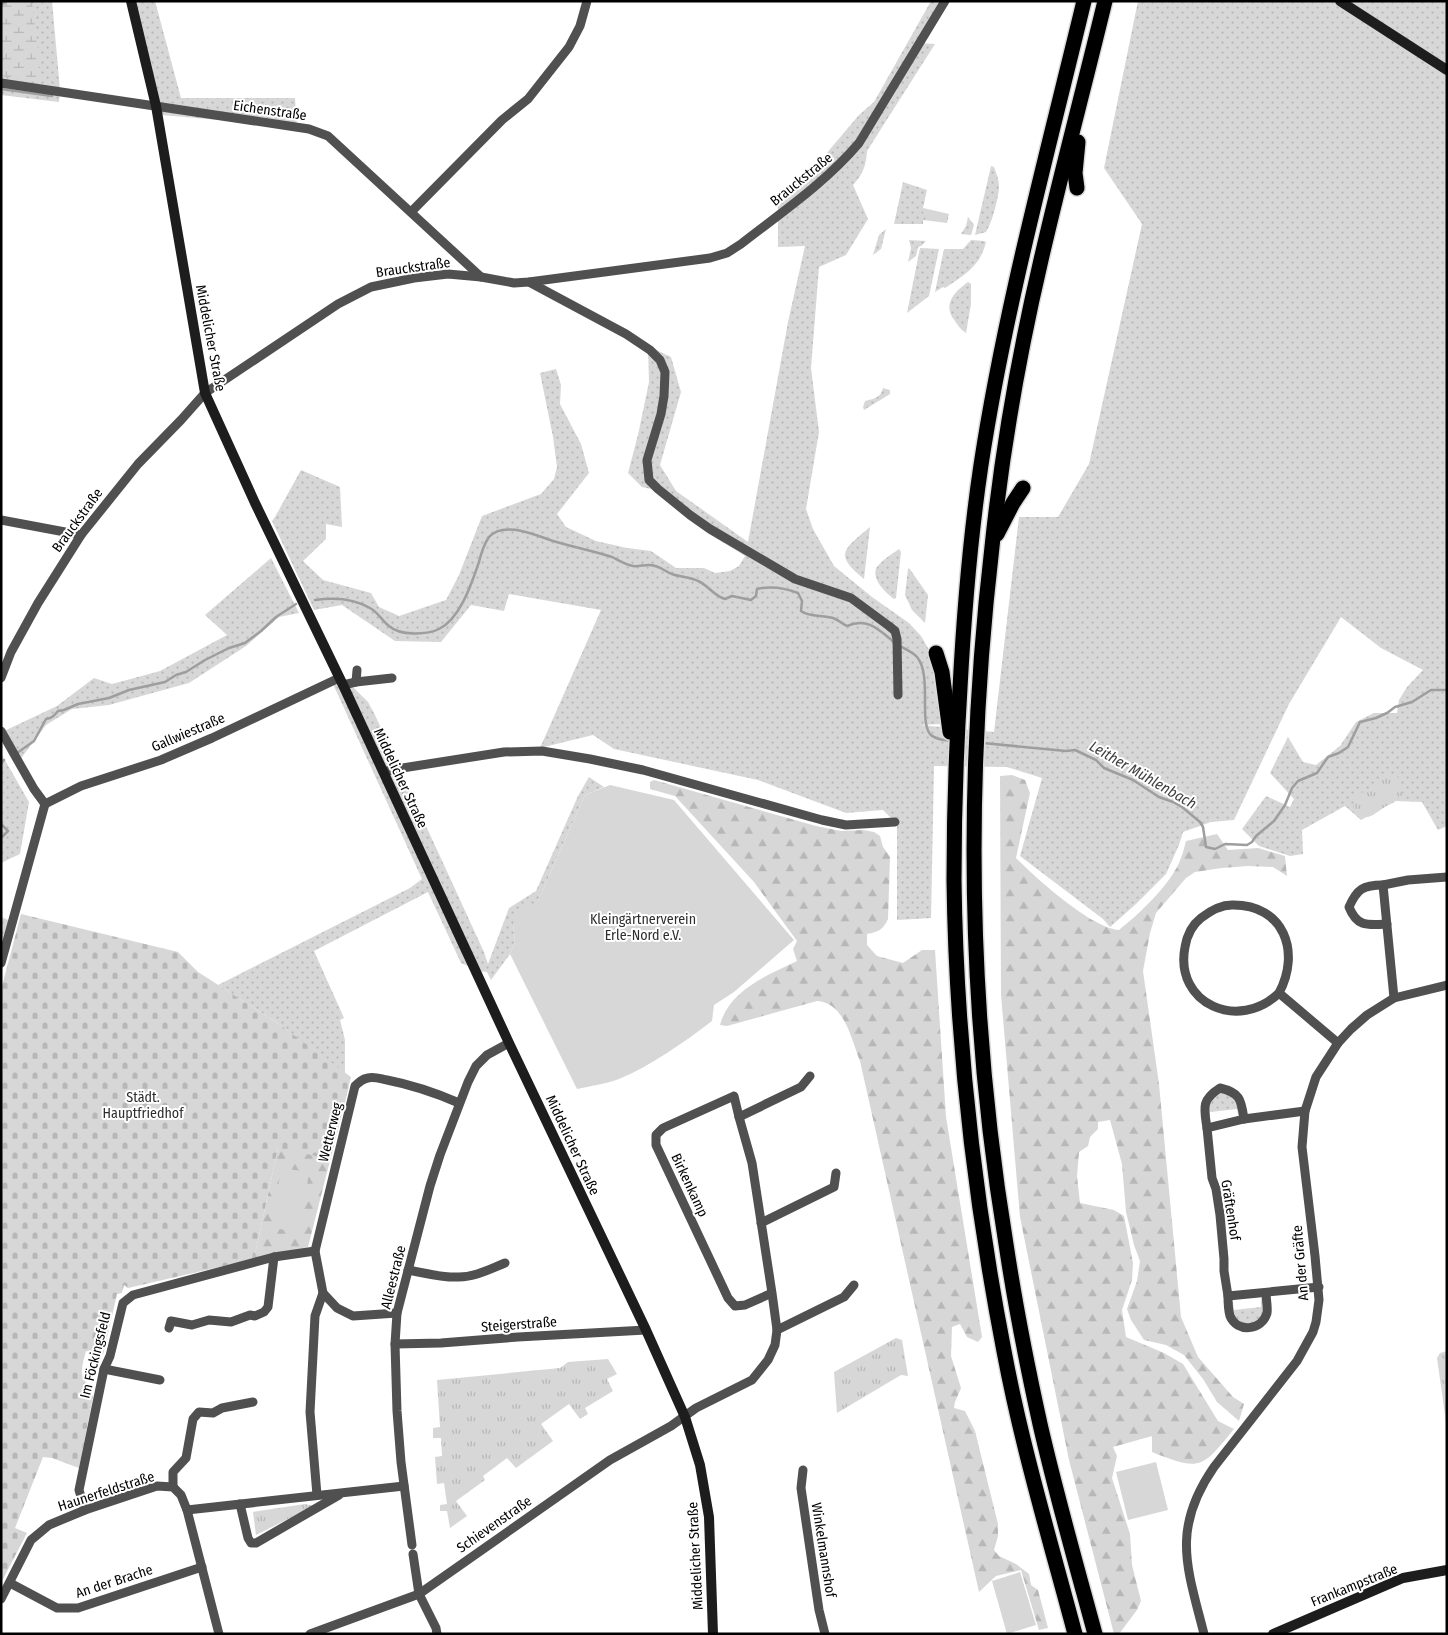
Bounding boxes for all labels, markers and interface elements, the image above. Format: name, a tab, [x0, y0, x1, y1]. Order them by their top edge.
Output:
street label: Eichenstraße	[232, 97, 308, 124]
street label: Brauckstraße	[767, 149, 836, 210]
street label: Brauckstraße	[375, 254, 451, 281]
street label: Middelicher Straße	[192, 283, 229, 393]
street label: Brauckstraße	[48, 485, 106, 556]
street label: Gallwiestraße	[149, 709, 227, 756]
street label: Middelicher Straße	[370, 726, 431, 831]
water label: Leither Mühlenbach	[1086, 737, 1200, 813]
park label: Kleingärtnerverein Erle-Nord e.V.	[590, 911, 696, 944]
park label: Städt. Hauptfriedhof	[103, 1089, 185, 1122]
street label: Middelicher Straße	[542, 1093, 603, 1198]
street label: Wetterweg	[315, 1100, 346, 1164]
street label: Birkenkamp	[667, 1151, 712, 1220]
street label: Gräftenhof	[1217, 1178, 1244, 1243]
street label: An der Gräfte	[1289, 1225, 1312, 1301]
street label: Alleestraße	[377, 1244, 410, 1311]
street label: Im Föckingsfeld	[76, 1310, 114, 1400]
street label: Steigerstraße	[481, 1313, 558, 1336]
street label: Haunerfeldstraße	[56, 1468, 157, 1515]
street label: Schievenstraße	[454, 1492, 535, 1556]
street label: Middelicher Straße	[684, 1501, 707, 1611]
street label: Winkelmannshof	[808, 1501, 840, 1600]
street label: Frankampstraße	[1308, 1560, 1400, 1611]
street label: An der Brache	[74, 1561, 155, 1602]

